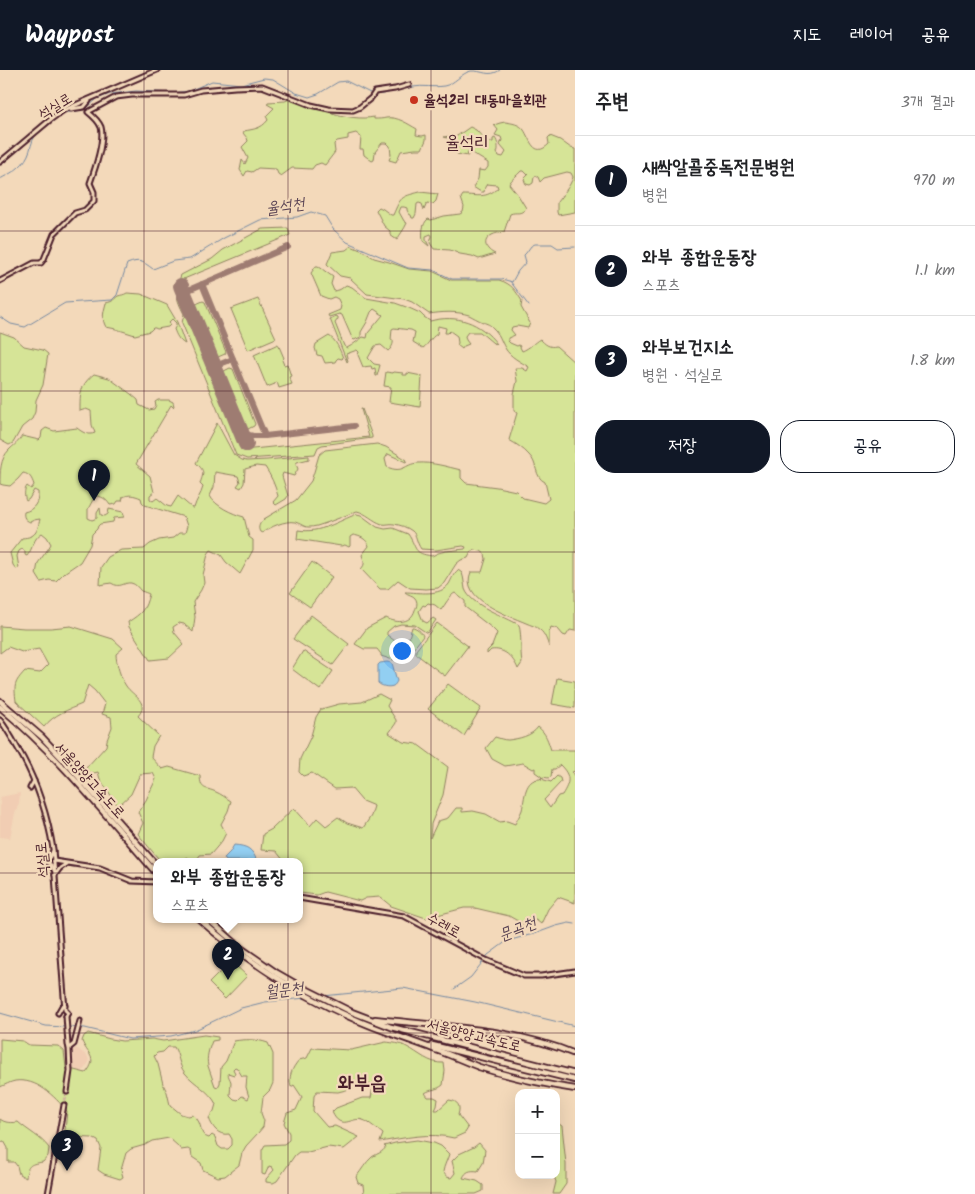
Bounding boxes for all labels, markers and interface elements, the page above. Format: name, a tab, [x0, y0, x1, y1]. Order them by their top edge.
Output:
text: Waypost	[25, 16, 114, 55]
text: 지도	[793, 21, 822, 50]
text: 레이어	[850, 21, 893, 50]
text: 공유	[921, 21, 950, 50]
text: 주변	[595, 86, 629, 119]
street label: 석실로	[34, 87, 77, 127]
place label: 율석2리 대동마을회관	[424, 89, 547, 113]
text: 3개 결과	[901, 90, 955, 115]
marker: 율석2리 대동마을회관	[408, 94, 420, 106]
district label: 율석리	[445, 129, 489, 158]
text: 새싹알콜중독전문병원	[642, 153, 795, 183]
text: 1	[609, 168, 613, 193]
text: 970 m	[913, 168, 955, 193]
text: 병원	[642, 183, 668, 208]
water label: 율석천	[264, 191, 308, 222]
text: 와부 종합운동장	[642, 243, 756, 273]
text: 2	[606, 258, 616, 283]
text: 1.1 km	[915, 258, 955, 283]
text: 스포츠	[642, 273, 681, 298]
text: 와부보건지소	[642, 333, 734, 363]
text: 3	[607, 348, 615, 373]
text: 1.8 km	[910, 348, 955, 373]
text: 병원 · 석실로	[642, 363, 723, 388]
button: 저장	[595, 420, 770, 473]
button: 공유	[780, 420, 955, 473]
pin: 1	[78, 460, 110, 501]
your location	[389, 638, 415, 664]
street label: 서울양양고속도로	[48, 737, 130, 825]
street label: 석실로	[29, 841, 57, 879]
popup	[153, 858, 303, 923]
text: 와부 종합운동장	[171, 863, 285, 893]
text: 스포츠	[171, 893, 209, 918]
street label: 수레로	[422, 907, 465, 945]
water label: 문곡천	[495, 910, 542, 948]
pin: 2	[212, 939, 244, 980]
water label: 월문천	[263, 975, 307, 1005]
street label: 서울양양고속도로	[424, 1013, 524, 1059]
district label: 와부읍	[338, 1068, 386, 1100]
map controls	[515, 1089, 560, 1179]
button: +	[515, 1089, 560, 1134]
pin: 3	[51, 1130, 83, 1171]
button: −	[515, 1134, 560, 1179]

